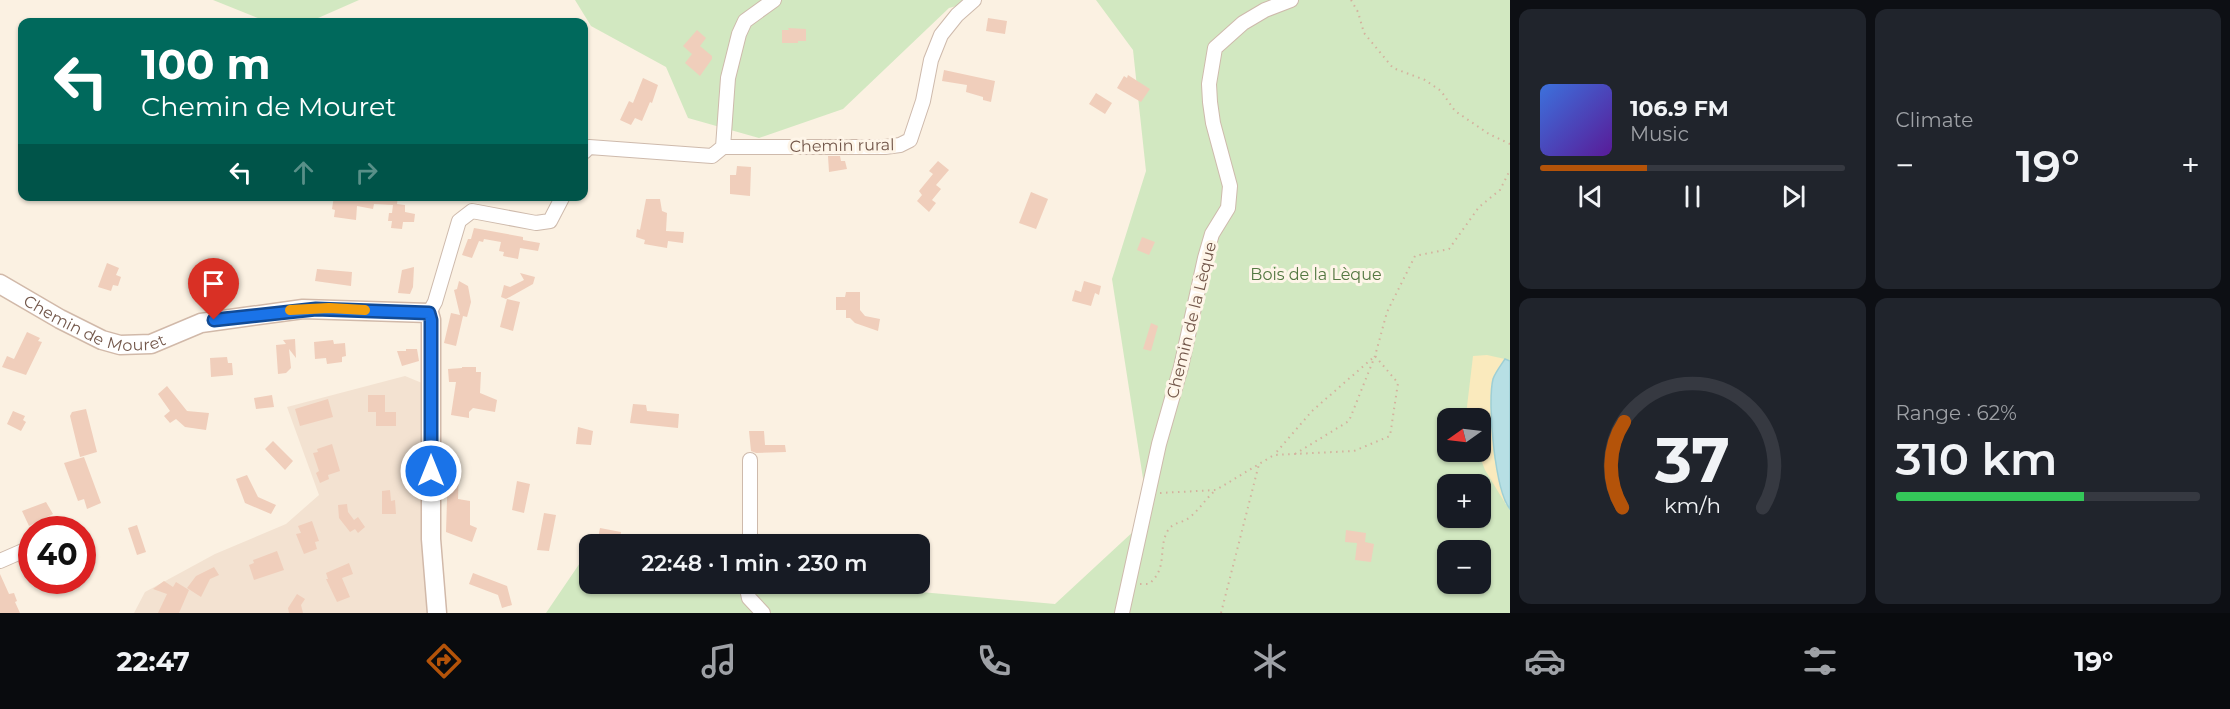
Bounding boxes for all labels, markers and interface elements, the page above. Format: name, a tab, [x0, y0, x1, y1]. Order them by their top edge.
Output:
text: 100 m	[141, 38, 270, 90]
icon: left	[42, 42, 120, 120]
text: Chemin de Mouret	[141, 90, 396, 123]
text: 106.9 FM	[1630, 95, 1729, 122]
text: Climate	[1896, 108, 1973, 132]
text: Music	[1630, 122, 1689, 146]
street label: Chemin rural	[789, 135, 895, 156]
text: 19°	[2016, 138, 2080, 193]
text: −	[1896, 145, 1914, 185]
text: +	[2181, 145, 2200, 185]
icon: left	[224, 156, 257, 189]
icon: ahead	[287, 156, 320, 189]
icon: right	[350, 156, 383, 189]
icon: previous	[1574, 180, 1607, 213]
icon: pause	[1676, 180, 1709, 213]
icon: next	[1777, 180, 1810, 213]
street label: Chemin de la Lèque	[1163, 240, 1220, 401]
pin	[188, 258, 239, 320]
park label: Bois de la Lèque	[1250, 265, 1382, 284]
icon: arrive	[197, 267, 230, 300]
street label: Chemin de Mouret	[20, 291, 169, 355]
text: Range · 62%	[1896, 401, 2017, 425]
north arrow	[1437, 408, 1491, 462]
map controls	[1437, 408, 1491, 594]
text: 37	[1654, 422, 1730, 498]
text: 310 km	[1896, 431, 2057, 486]
position arrow	[399, 439, 463, 503]
button: +	[1437, 474, 1491, 528]
text: km/h	[1664, 492, 1721, 518]
speed limit sign: 40	[18, 516, 96, 594]
button: −	[1437, 540, 1491, 594]
text: 22:48 · 1 min · 230 m	[642, 550, 867, 577]
icon: directions	[423, 640, 465, 682]
icon: music	[698, 640, 740, 682]
icon: phone	[973, 640, 1015, 682]
icon: climate	[1249, 640, 1291, 682]
icon: car	[1524, 640, 1566, 682]
icon: filters	[1799, 640, 1841, 682]
text: 22:47	[117, 645, 190, 678]
text: 19°	[2074, 645, 2113, 678]

